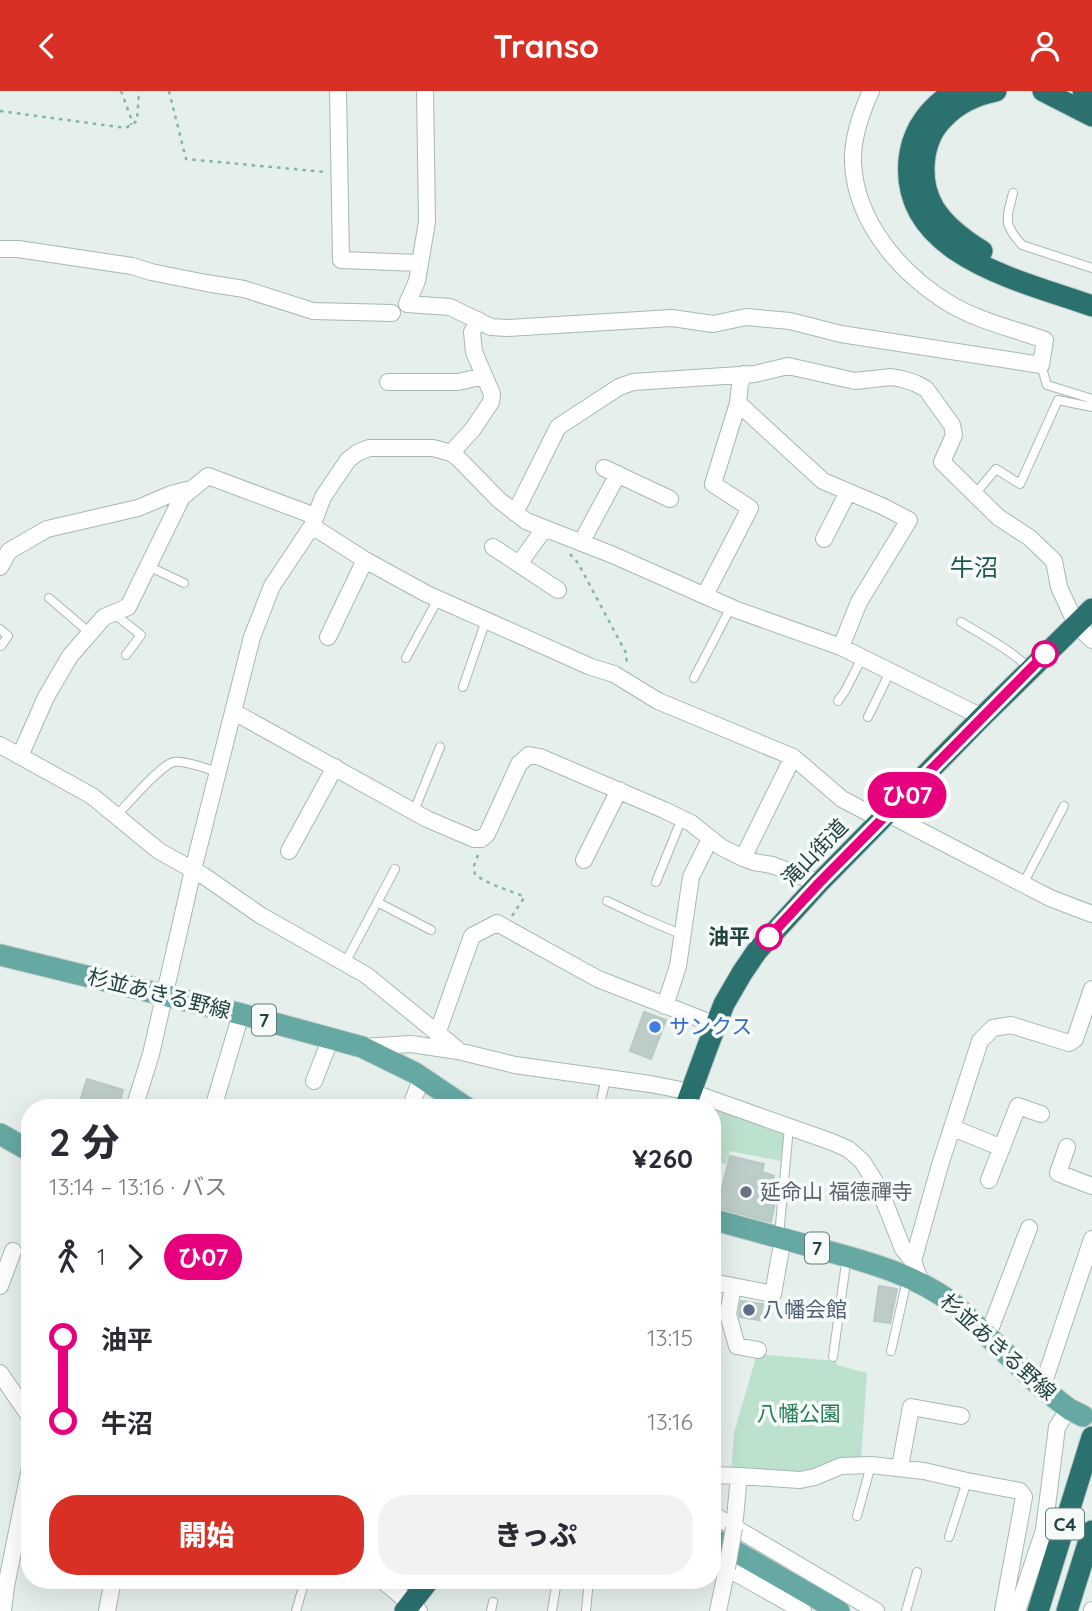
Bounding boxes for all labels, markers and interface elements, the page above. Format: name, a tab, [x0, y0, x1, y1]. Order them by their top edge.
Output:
text: Transo	[493, 26, 599, 66]
icon: back	[28, 27, 66, 65]
icon: person	[1026, 27, 1064, 65]
district label: 牛沼	[950, 552, 998, 582]
unlabelled marker	[1032, 641, 1058, 667]
line badge: ひ07	[867, 772, 947, 818]
text: ひ07	[882, 780, 932, 810]
street label: 滝山街道	[776, 813, 853, 892]
place label: 油平	[708, 923, 750, 949]
marker: 油平	[756, 924, 782, 950]
street label: 杉並あきる野線	[85, 963, 234, 1023]
road number: 7	[252, 1005, 276, 1036]
place label: サンクス	[669, 1013, 752, 1039]
marker: サンクス	[647, 1019, 663, 1035]
text: 2 分	[49, 1118, 119, 1166]
text: ¥260	[632, 1142, 693, 1175]
text: 13:14 – 13:16 · バス	[49, 1172, 227, 1201]
place label: 延命山 福德禪寺	[760, 1178, 913, 1204]
marker: 延命山 福德禪寺	[738, 1184, 754, 1200]
road number: 7	[805, 1233, 829, 1263]
icon: walk	[49, 1238, 87, 1276]
icon: forward	[116, 1238, 154, 1276]
text: 1	[97, 1242, 106, 1271]
text: ひ07	[178, 1242, 228, 1272]
street label: 杉並あきる野線	[936, 1288, 1062, 1405]
place label: 八幡会館	[763, 1296, 847, 1322]
marker: 八幡会館	[741, 1302, 757, 1318]
text: 油平	[101, 1323, 153, 1356]
text: 13:15	[647, 1323, 693, 1352]
park label: 八幡公園	[757, 1400, 841, 1426]
text: 牛沼	[101, 1407, 153, 1440]
text: 13:16	[647, 1407, 693, 1436]
button: 開始	[49, 1495, 364, 1575]
button: きっぷ	[378, 1495, 693, 1575]
road number: C4	[1046, 1509, 1084, 1539]

